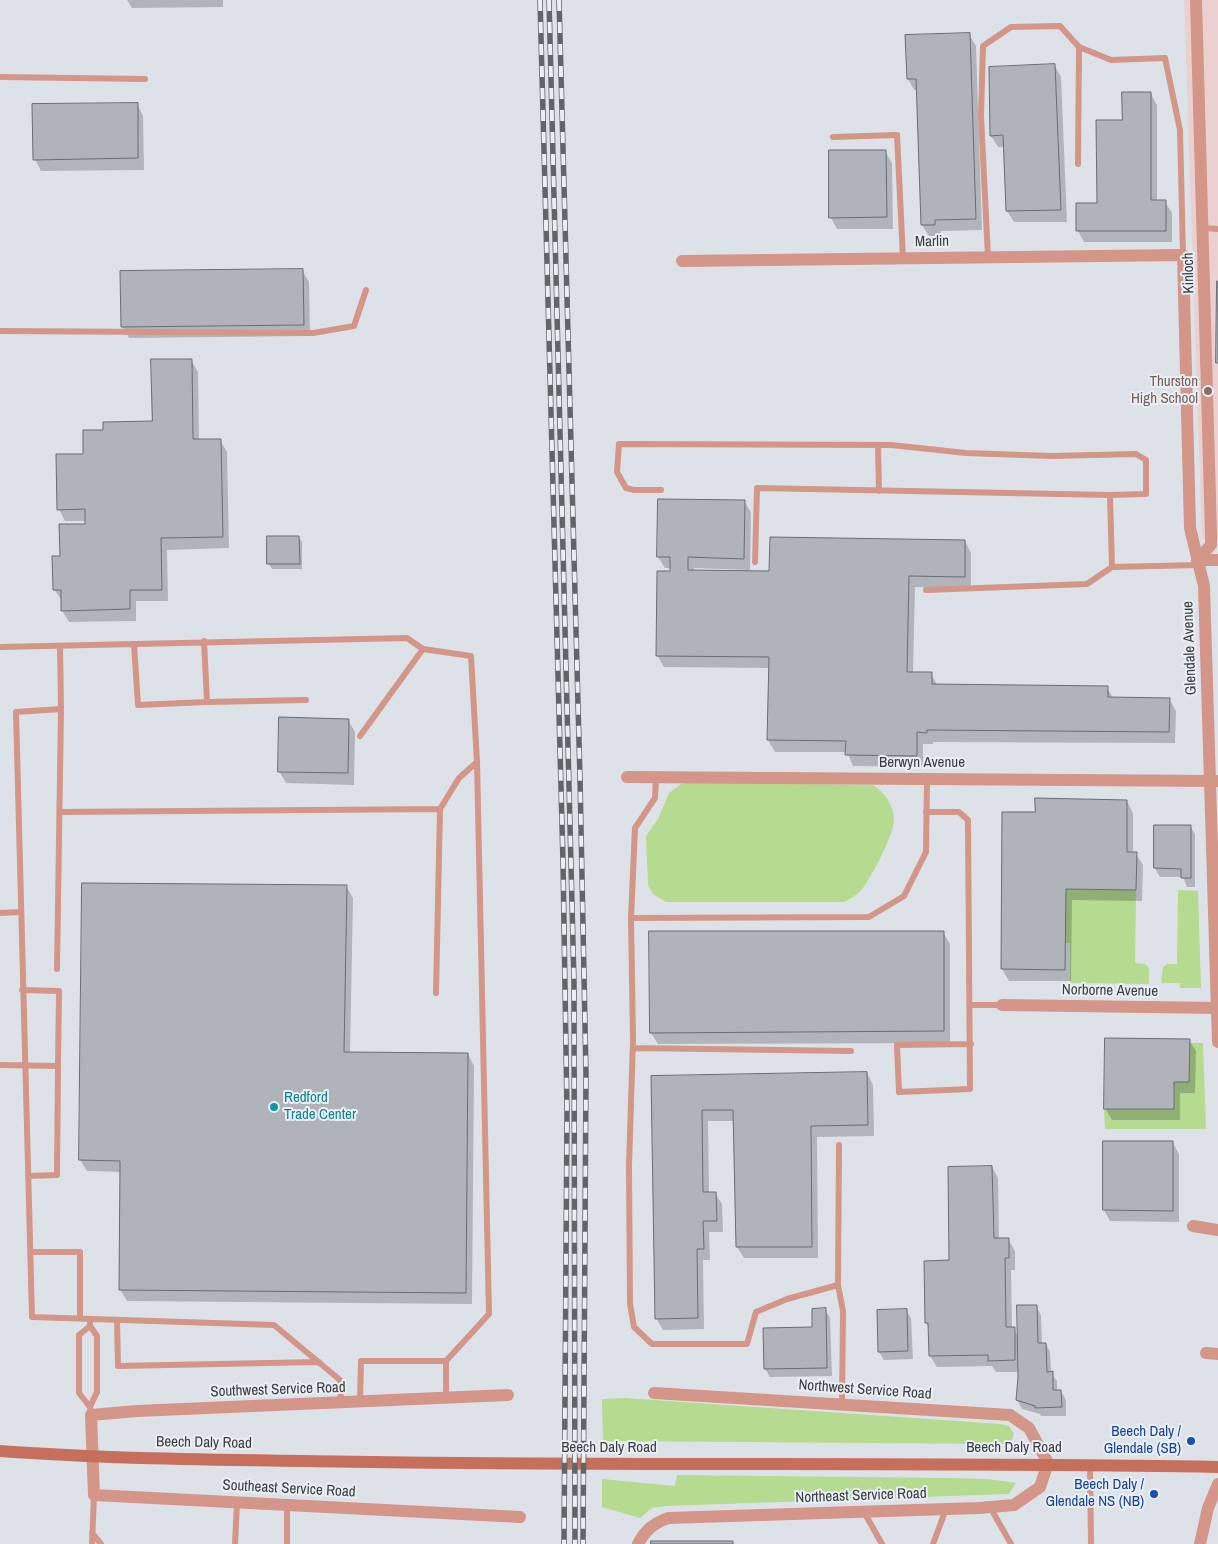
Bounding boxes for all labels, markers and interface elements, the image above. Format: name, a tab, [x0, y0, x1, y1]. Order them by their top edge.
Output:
street label: Marlin	[915, 233, 949, 251]
street label: Kinloch	[1180, 252, 1198, 294]
place label: Thurston High School	[1131, 373, 1198, 408]
marker: Thurston High School	[1202, 385, 1214, 397]
street label: Glendale Avenue	[1179, 601, 1201, 695]
street label: Berwyn Avenue	[879, 754, 965, 772]
street label: Norborne Avenue	[1062, 981, 1158, 1001]
place label: Redford Trade Center	[284, 1089, 356, 1124]
marker: Redford Trade Center	[268, 1101, 280, 1113]
street label: Northwest Service Road	[798, 1376, 932, 1404]
street label: Southwest Service Road	[210, 1379, 346, 1401]
place label: Beech Daly / Glendale (SB)	[1104, 1423, 1181, 1458]
street label: Beech Daly Road	[156, 1433, 252, 1453]
marker: Beech Daly / Glendale (SB)	[1185, 1435, 1197, 1447]
street label: Beech Daly Road	[561, 1439, 657, 1457]
street label: Beech Daly Road	[966, 1439, 1062, 1457]
place label: Beech Daly / Glendale NS (NB)	[1046, 1476, 1144, 1511]
street label: Southeast Service Road	[222, 1477, 356, 1501]
street label: Northeast Service Road	[795, 1485, 927, 1507]
marker: Beech Daly / Glendale NS (NB)	[1148, 1488, 1160, 1500]

